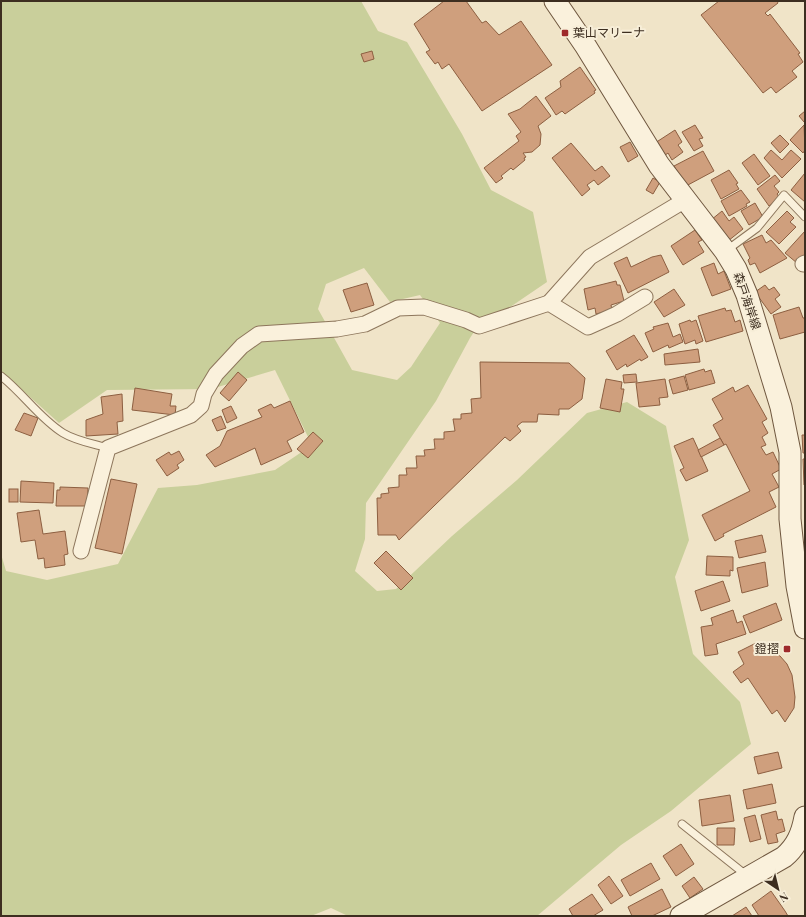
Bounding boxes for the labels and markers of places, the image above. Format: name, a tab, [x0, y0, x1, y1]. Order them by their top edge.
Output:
place label: 葉山マリーナ	[573, 24, 645, 40]
marker: 葉山マリーナ	[560, 28, 570, 38]
place label: 鐙摺	[755, 640, 779, 656]
marker: 鐙摺	[782, 644, 792, 654]

